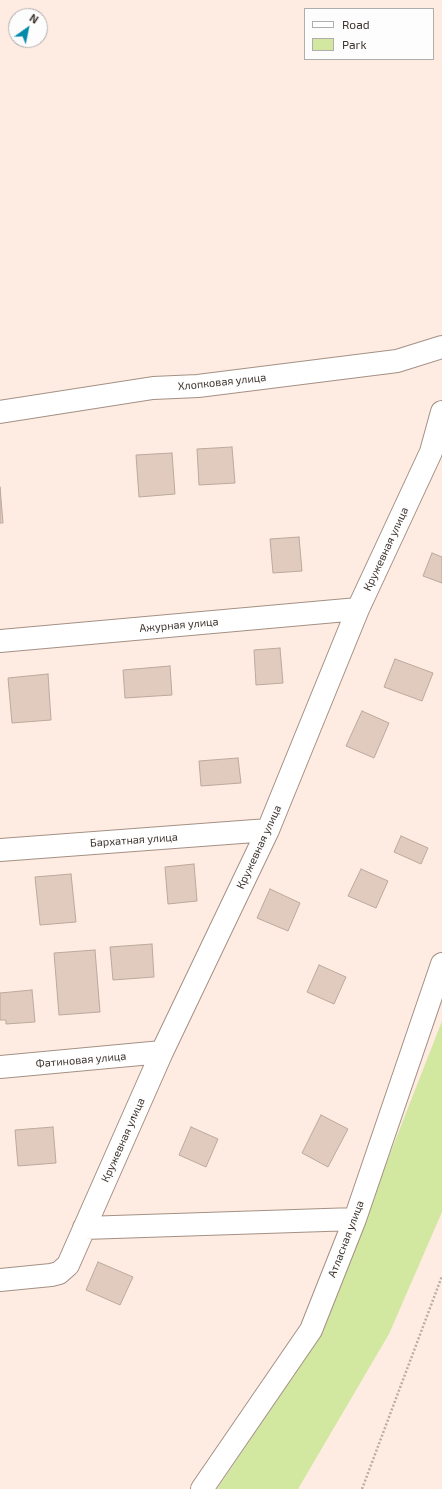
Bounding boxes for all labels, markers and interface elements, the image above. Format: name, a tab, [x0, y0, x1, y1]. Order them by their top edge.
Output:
north arrow	[8, 8, 48, 48]
legend	[304, 8, 434, 60]
text: N	[27, 11, 41, 26]
text: Road	[342, 17, 370, 31]
text: Park	[342, 37, 367, 51]
street label: Хлопковая улица	[177, 371, 267, 393]
street label: Кружевная улица	[361, 505, 411, 593]
street label: Ажурная улица	[139, 615, 219, 635]
street label: Кружевная улица	[234, 803, 284, 891]
street label: Бархатная улица	[90, 830, 178, 850]
street label: Фатиновая улица	[35, 1049, 127, 1071]
street label: Кружевная улица	[98, 1096, 148, 1184]
street label: Атласная улица	[325, 1199, 367, 1279]

